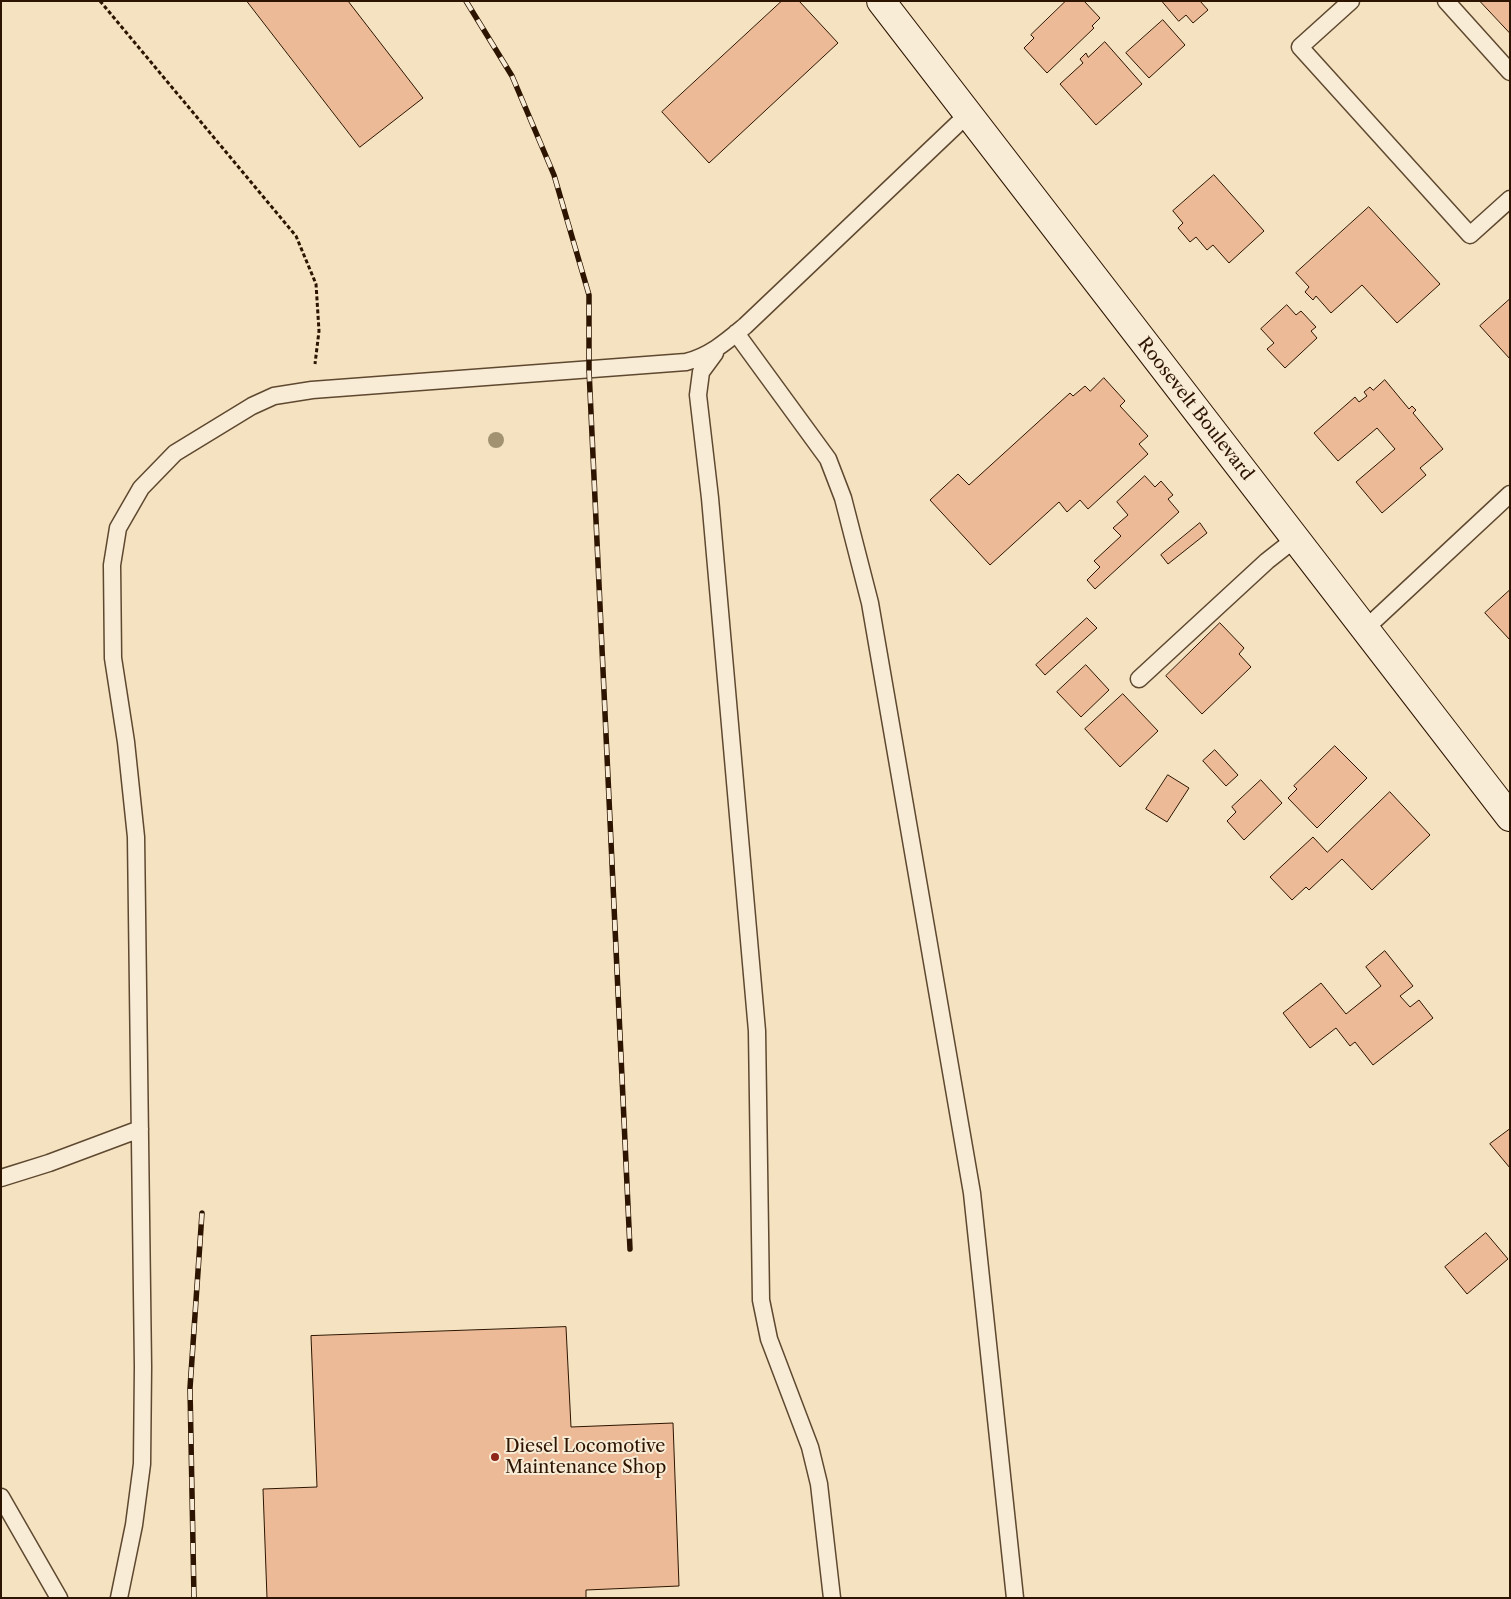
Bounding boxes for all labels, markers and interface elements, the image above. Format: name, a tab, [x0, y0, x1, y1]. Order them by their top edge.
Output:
street label: Roosevelt Boulevard	[1133, 333, 1257, 485]
place label: Diesel Locomotive Maintenance Shop	[505, 1436, 666, 1478]
marker: Diesel Locomotive Maintenance Shop	[489, 1451, 501, 1463]

